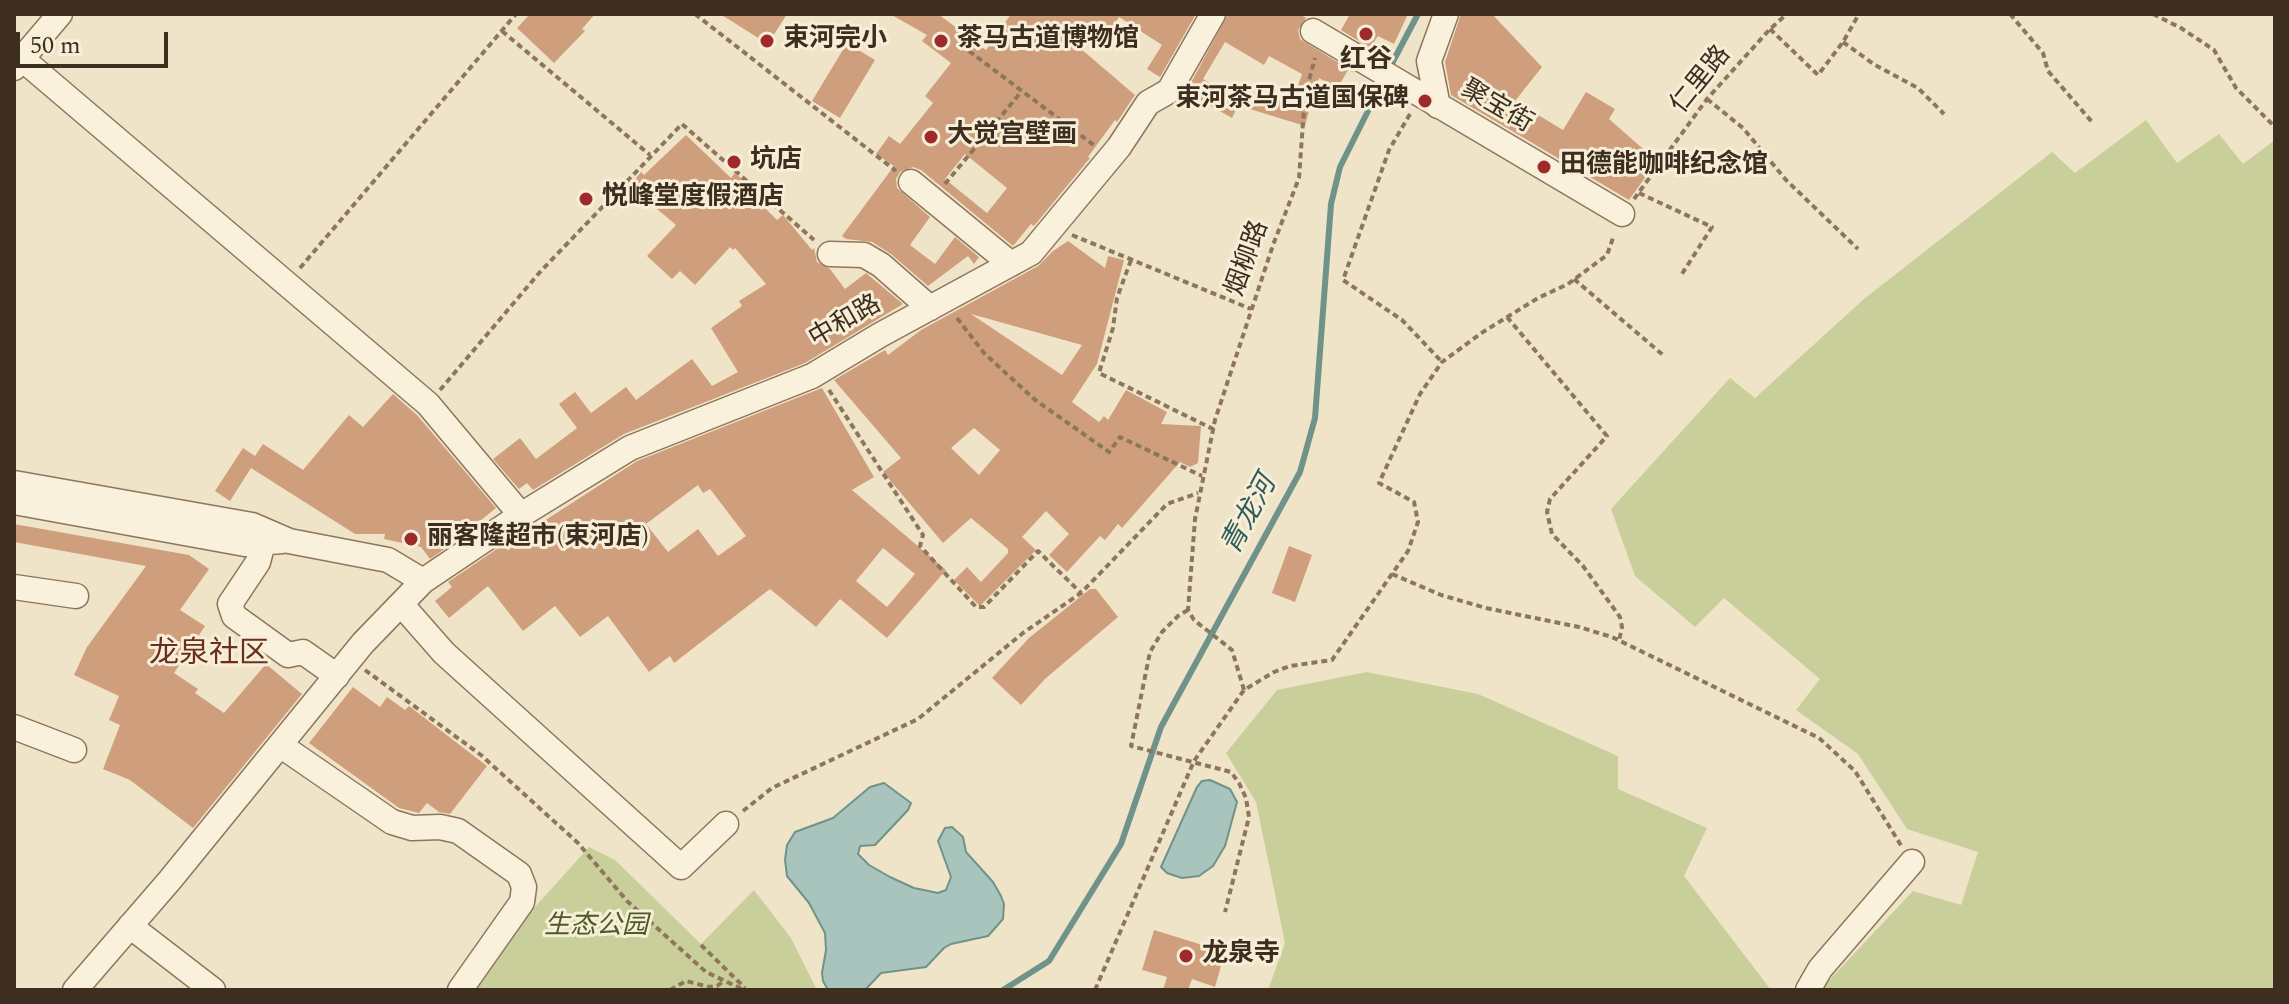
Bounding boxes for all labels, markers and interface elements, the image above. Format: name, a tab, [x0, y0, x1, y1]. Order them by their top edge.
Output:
scale bar	[20, 16, 172, 66]
place label: 束河完小	[783, 25, 887, 57]
place label: 茶马古道博物馆	[957, 25, 1139, 57]
marker: 红谷	[1357, 25, 1375, 43]
text: 50 m	[30, 28, 81, 64]
marker: 束河完小	[758, 32, 776, 50]
marker: 茶马古道博物馆	[932, 32, 950, 50]
street label: 仁里路	[1665, 41, 1739, 121]
place label: 红谷	[1340, 46, 1392, 78]
street label: 聚宝街	[1454, 75, 1538, 141]
place label: 束河茶马古道国保碑	[1175, 85, 1409, 117]
marker: 束河茶马古道国保碑	[1416, 92, 1434, 110]
place label: 大觉宫壁画	[947, 121, 1077, 153]
marker: 大觉宫壁画	[922, 128, 940, 146]
place label: 坑店	[750, 146, 802, 178]
place label: 田德能咖啡纪念馆	[1560, 151, 1768, 183]
marker: 坑店	[725, 153, 743, 171]
marker: 田德能咖啡纪念馆	[1535, 158, 1553, 176]
place label: 悦峰堂度假酒店	[602, 183, 784, 215]
marker: 悦峰堂度假酒店	[577, 190, 595, 208]
street label: 烟柳路	[1221, 217, 1277, 301]
street label: 中和路	[804, 290, 888, 356]
water label: 青龙河	[1216, 471, 1286, 561]
place label: 丽客隆超市(束河店)	[427, 523, 649, 555]
marker: 丽客隆超市(束河店)	[402, 530, 420, 548]
district label: 龙泉社区	[149, 638, 269, 674]
park label: 生态公园	[544, 912, 648, 944]
place label: 龙泉寺	[1202, 940, 1280, 972]
marker: 龙泉寺	[1177, 947, 1195, 965]

